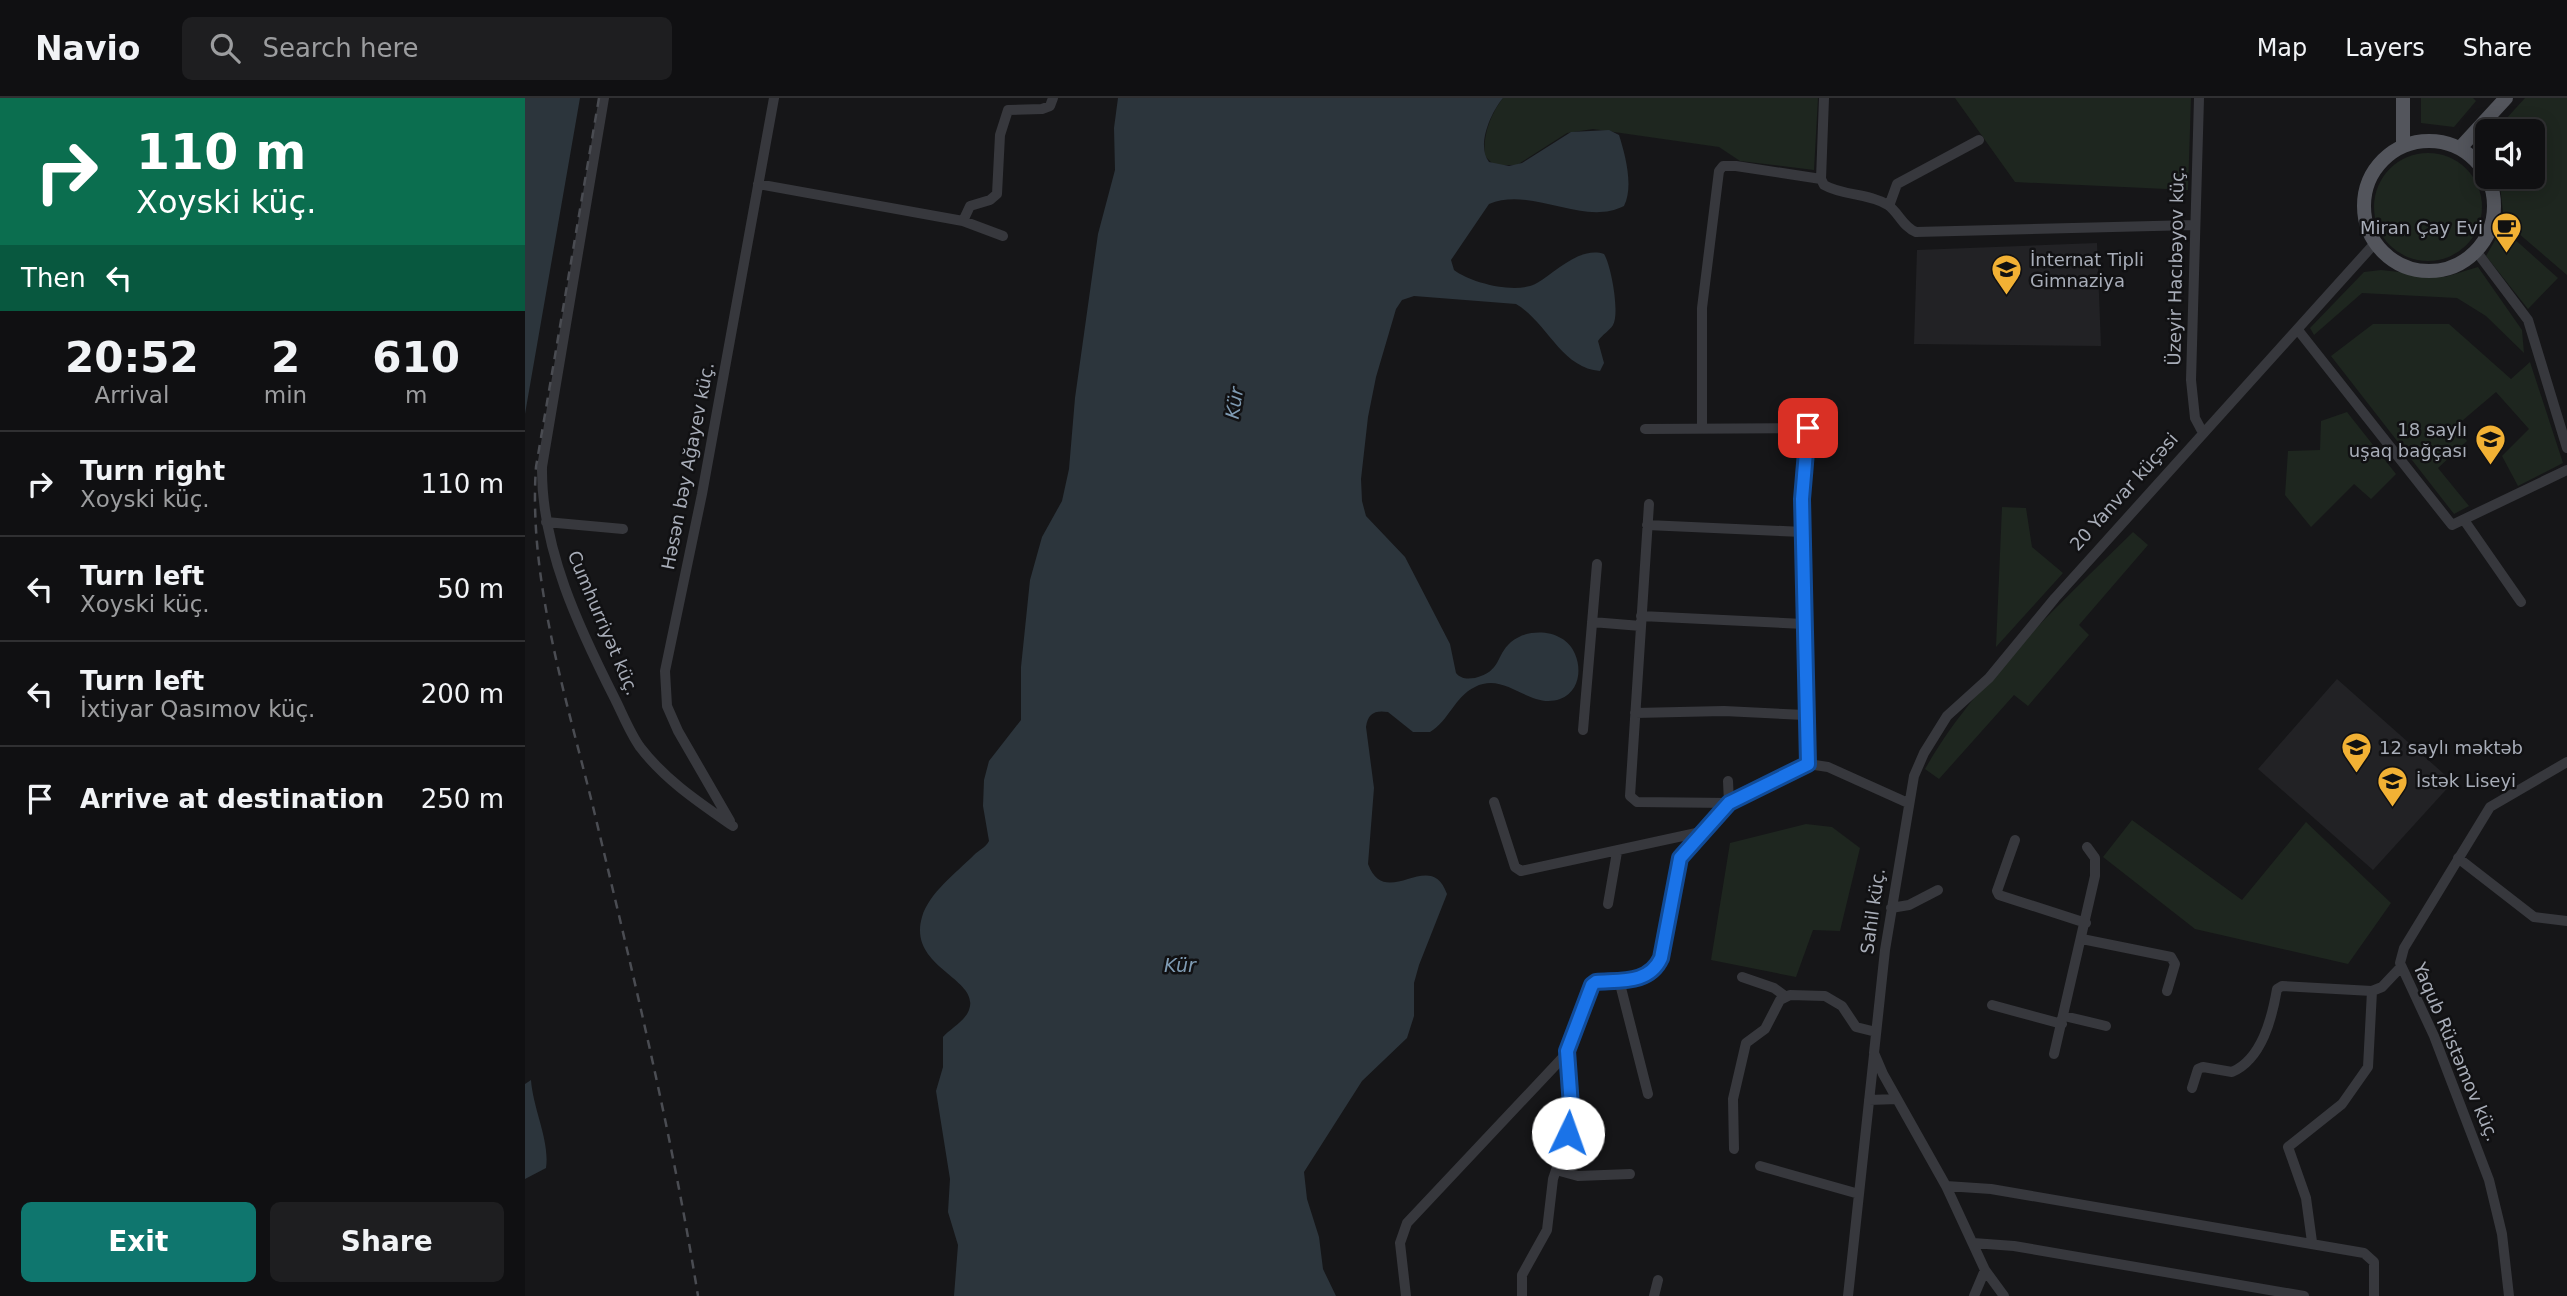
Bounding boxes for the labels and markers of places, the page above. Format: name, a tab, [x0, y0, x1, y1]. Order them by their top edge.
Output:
cafe icon: Miran Çay Evi	[2489, 211, 2523, 255]
place label: Miran Çay Evi	[2360, 217, 2483, 238]
place label: İnternat Tipli Gimnaziya	[2030, 249, 2144, 291]
school or university icon: İnternat Tipli Gimnaziya	[1990, 253, 2024, 297]
pin	[1778, 398, 1838, 458]
place label: 18 saylı uşaq bağçası	[2349, 419, 2467, 461]
school or university icon: 18 saylı uşaq bağçası	[2473, 423, 2507, 467]
school or university icon: 12 saylı məktəb	[2339, 731, 2373, 775]
place label: 12 saylı məktəb	[2379, 737, 2523, 758]
school or university icon: İstək Liseyi	[2376, 764, 2410, 808]
place label: İstək Liseyi	[2416, 770, 2516, 791]

